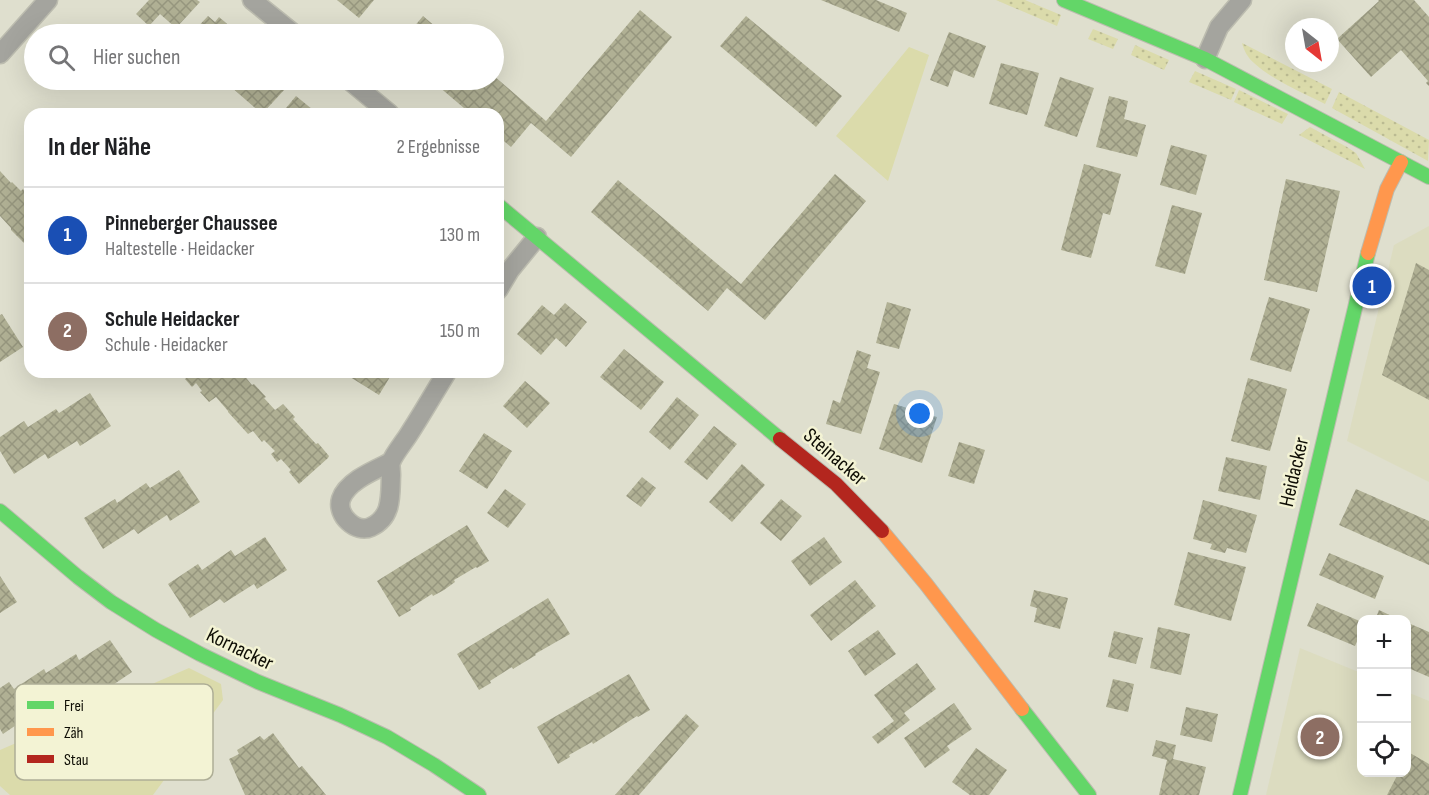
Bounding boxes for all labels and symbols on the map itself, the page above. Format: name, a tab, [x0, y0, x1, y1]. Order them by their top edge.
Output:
north arrow	[1285, 18, 1339, 72]
pin: 1	[1352, 264, 1392, 308]
your location	[905, 399, 934, 428]
street label: Steinacker	[798, 423, 872, 491]
street label: Heidacker	[1274, 435, 1314, 509]
street label: Kornacker	[202, 622, 278, 676]
legend	[15, 684, 213, 780]
text: Frei	[64, 697, 84, 716]
pin: 2	[1300, 714, 1340, 760]
text: Zäh	[64, 724, 83, 743]
text: Stau	[64, 751, 89, 770]

